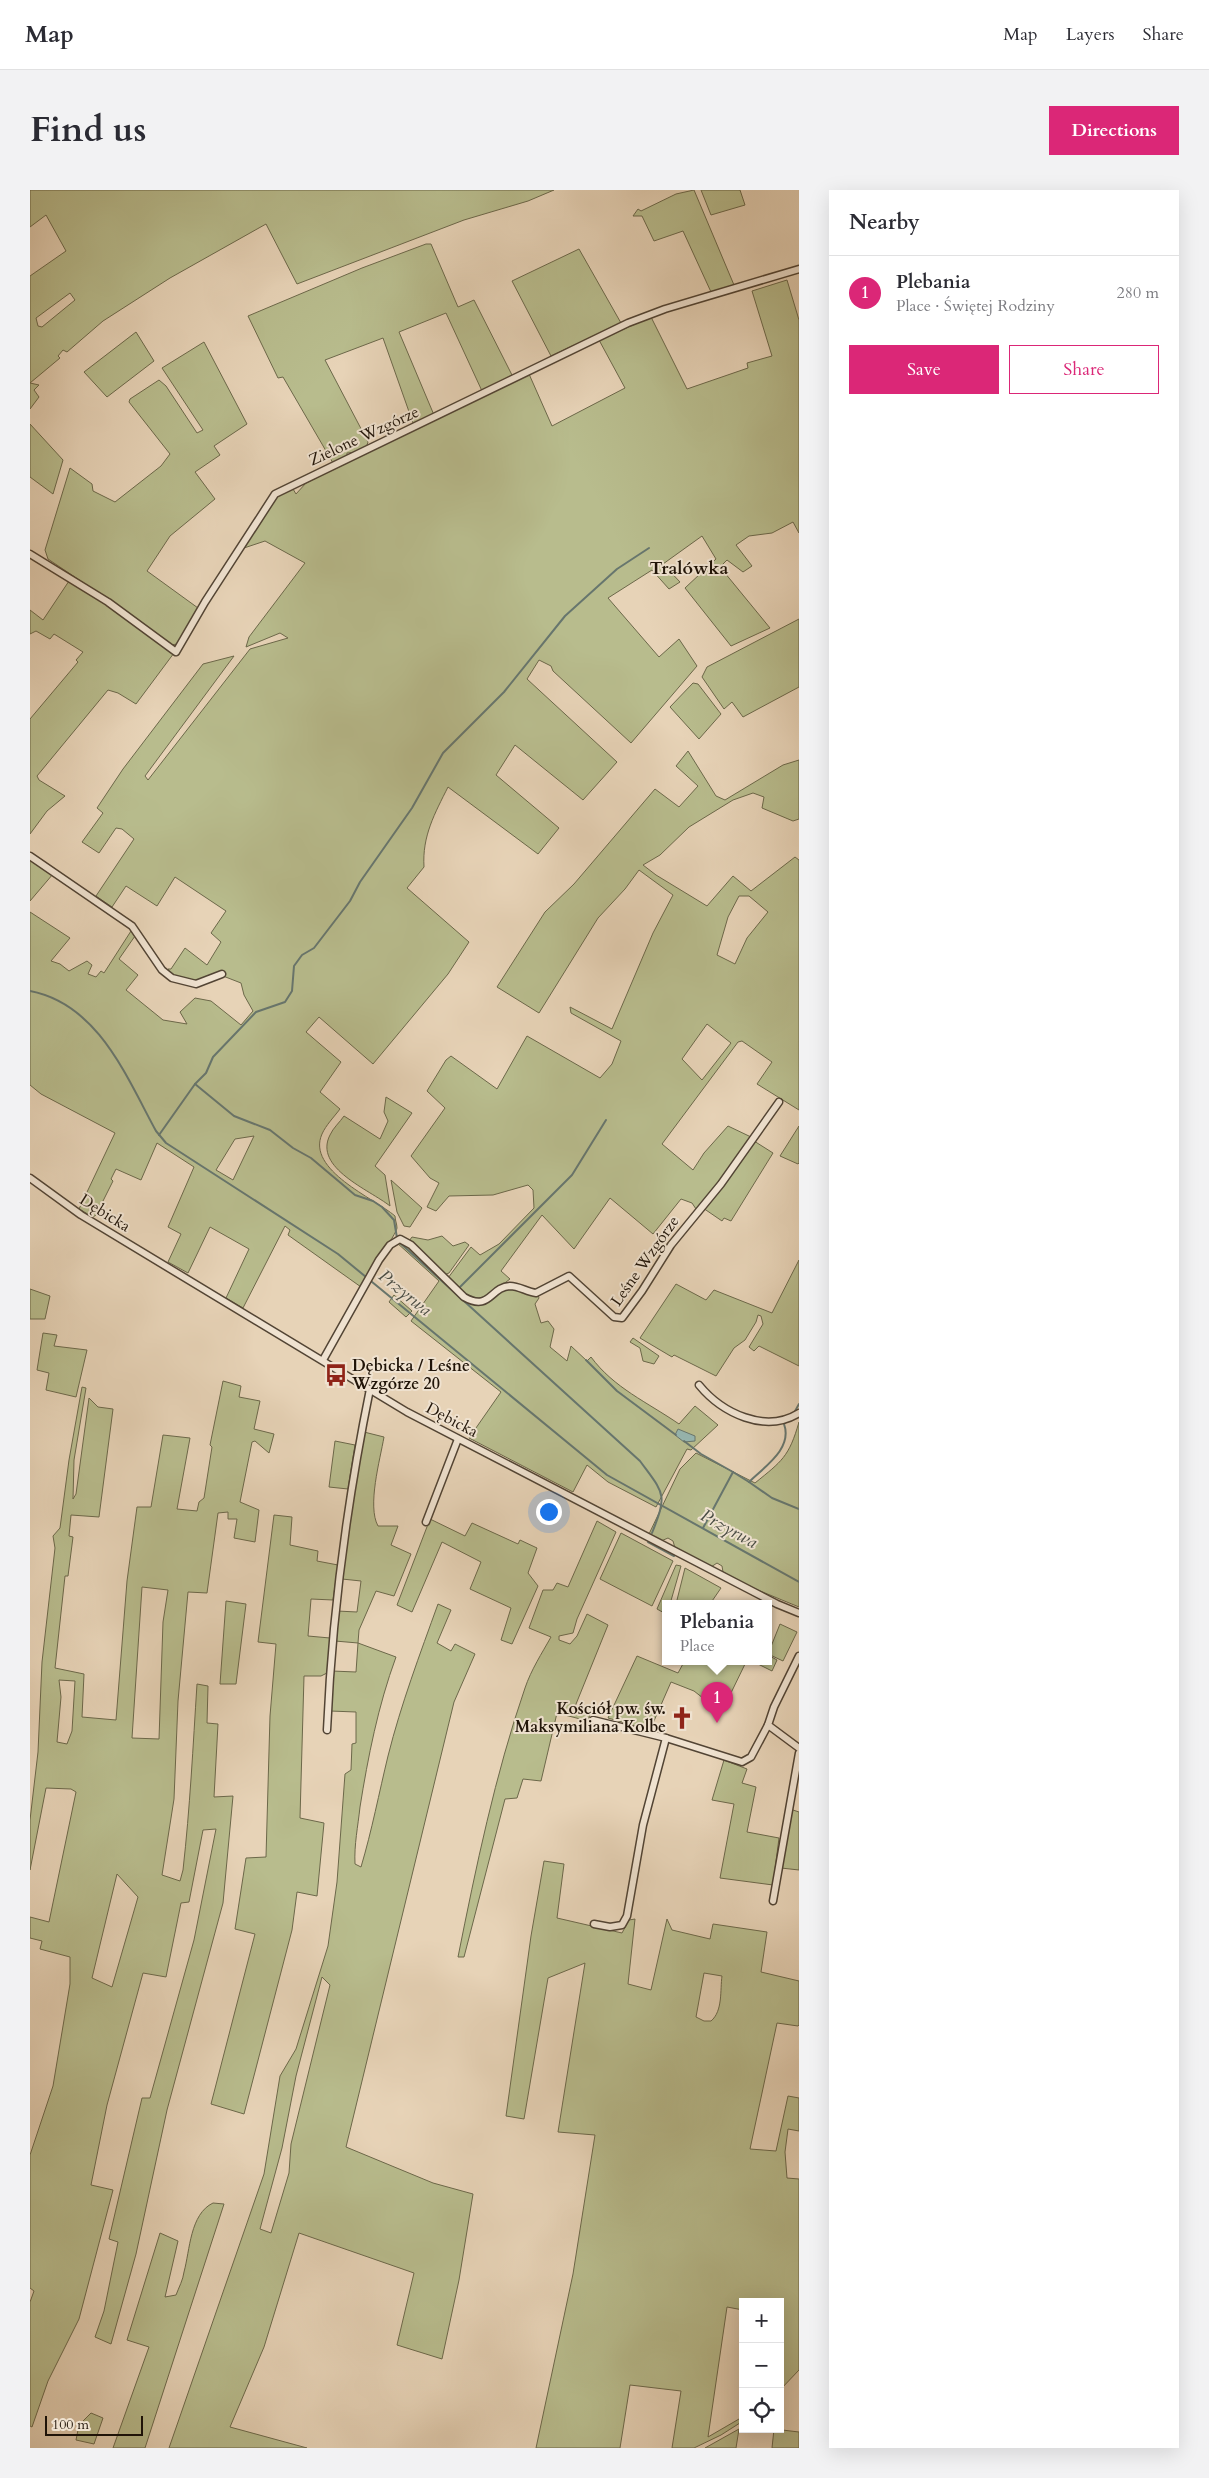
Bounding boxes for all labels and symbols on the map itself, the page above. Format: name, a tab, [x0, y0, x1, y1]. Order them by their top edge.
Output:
street label: Zielone Wzgórze	[305, 401, 423, 471]
district label: Tralówka	[650, 556, 729, 581]
street label: Dębicka	[75, 1189, 135, 1237]
street label: Leśne Wzgórze	[606, 1211, 684, 1311]
water label: Przyrwa	[373, 1264, 437, 1322]
place label: Dębicka / Leśne Wzgórze 20	[351, 1355, 470, 1395]
bus stop icon: Dębicka / Leśne Wzgórze 20	[323, 1362, 349, 1388]
street label: Dębicka	[422, 1397, 482, 1443]
your location	[536, 1499, 562, 1525]
water label: Przyrwa	[696, 1503, 762, 1555]
pin: 1	[701, 1682, 733, 1723]
place label: Kościół pw. św. Maksymiliana Kolbe	[515, 1698, 666, 1738]
church icon: Kościół pw. św. Maksymiliana Kolbe	[669, 1705, 695, 1731]
scale bar	[45, 2413, 142, 2436]

